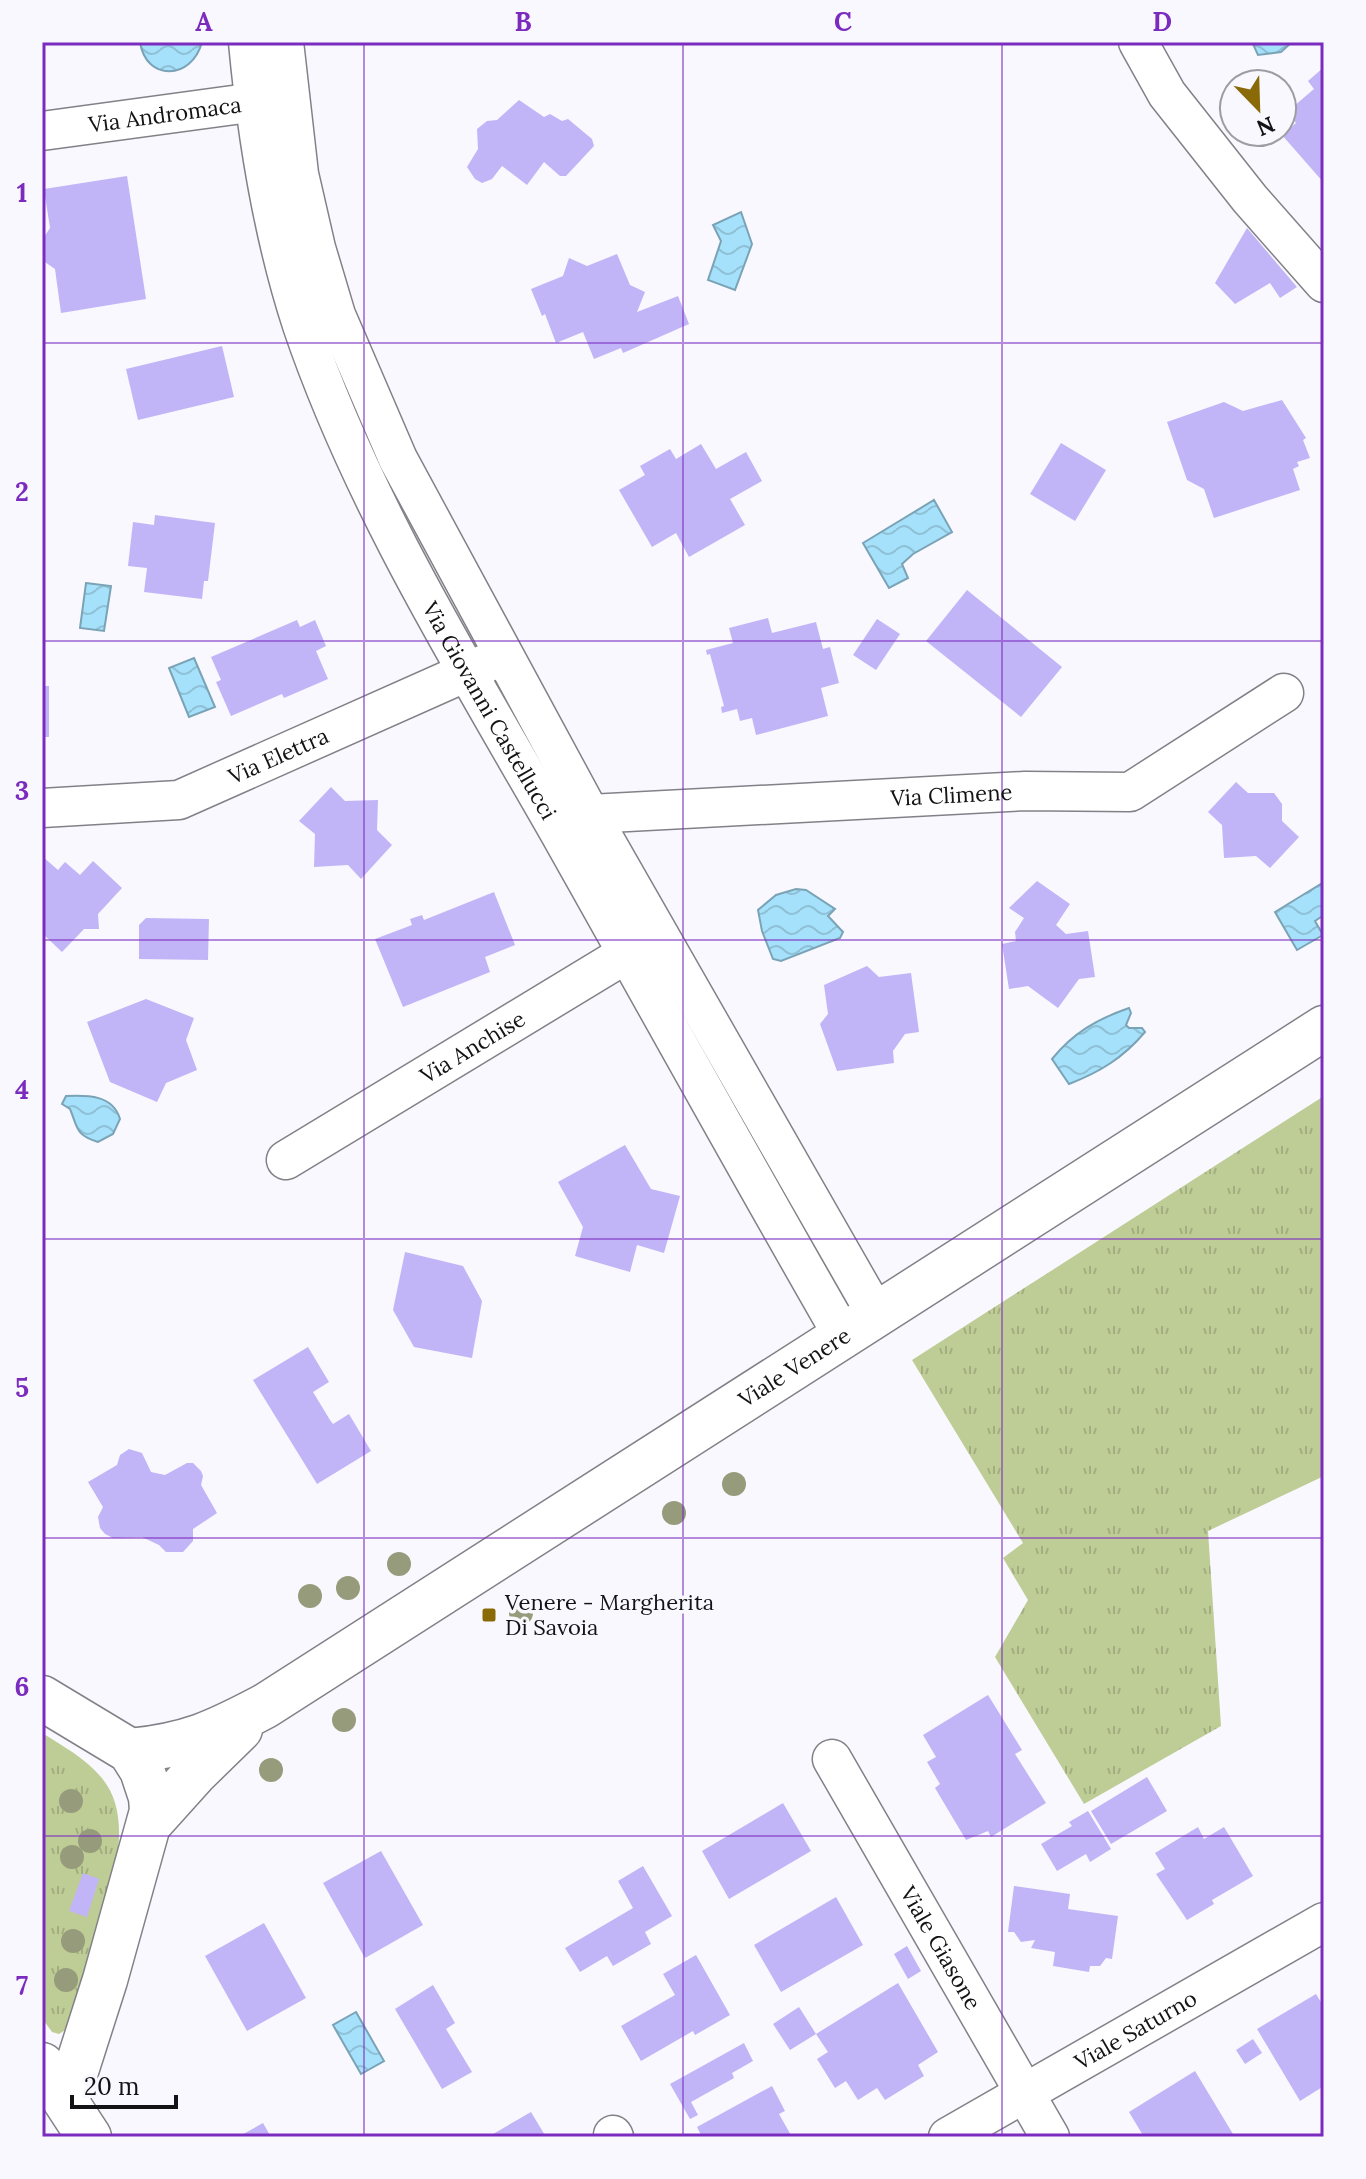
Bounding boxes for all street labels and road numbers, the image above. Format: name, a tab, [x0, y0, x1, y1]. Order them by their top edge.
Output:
street label: Via Andromaca	[86, 90, 243, 139]
street label: Via Giovanni Castellucci	[416, 596, 563, 824]
street label: Via Elettra	[223, 721, 333, 791]
street label: Via Climene	[889, 778, 1013, 812]
street label: Via Anchise	[414, 1004, 530, 1090]
street label: Viale Venere	[732, 1321, 856, 1414]
street label: Viale Giasone	[894, 1880, 988, 2015]
street label: Viale Saturno	[1068, 1984, 1202, 2076]

